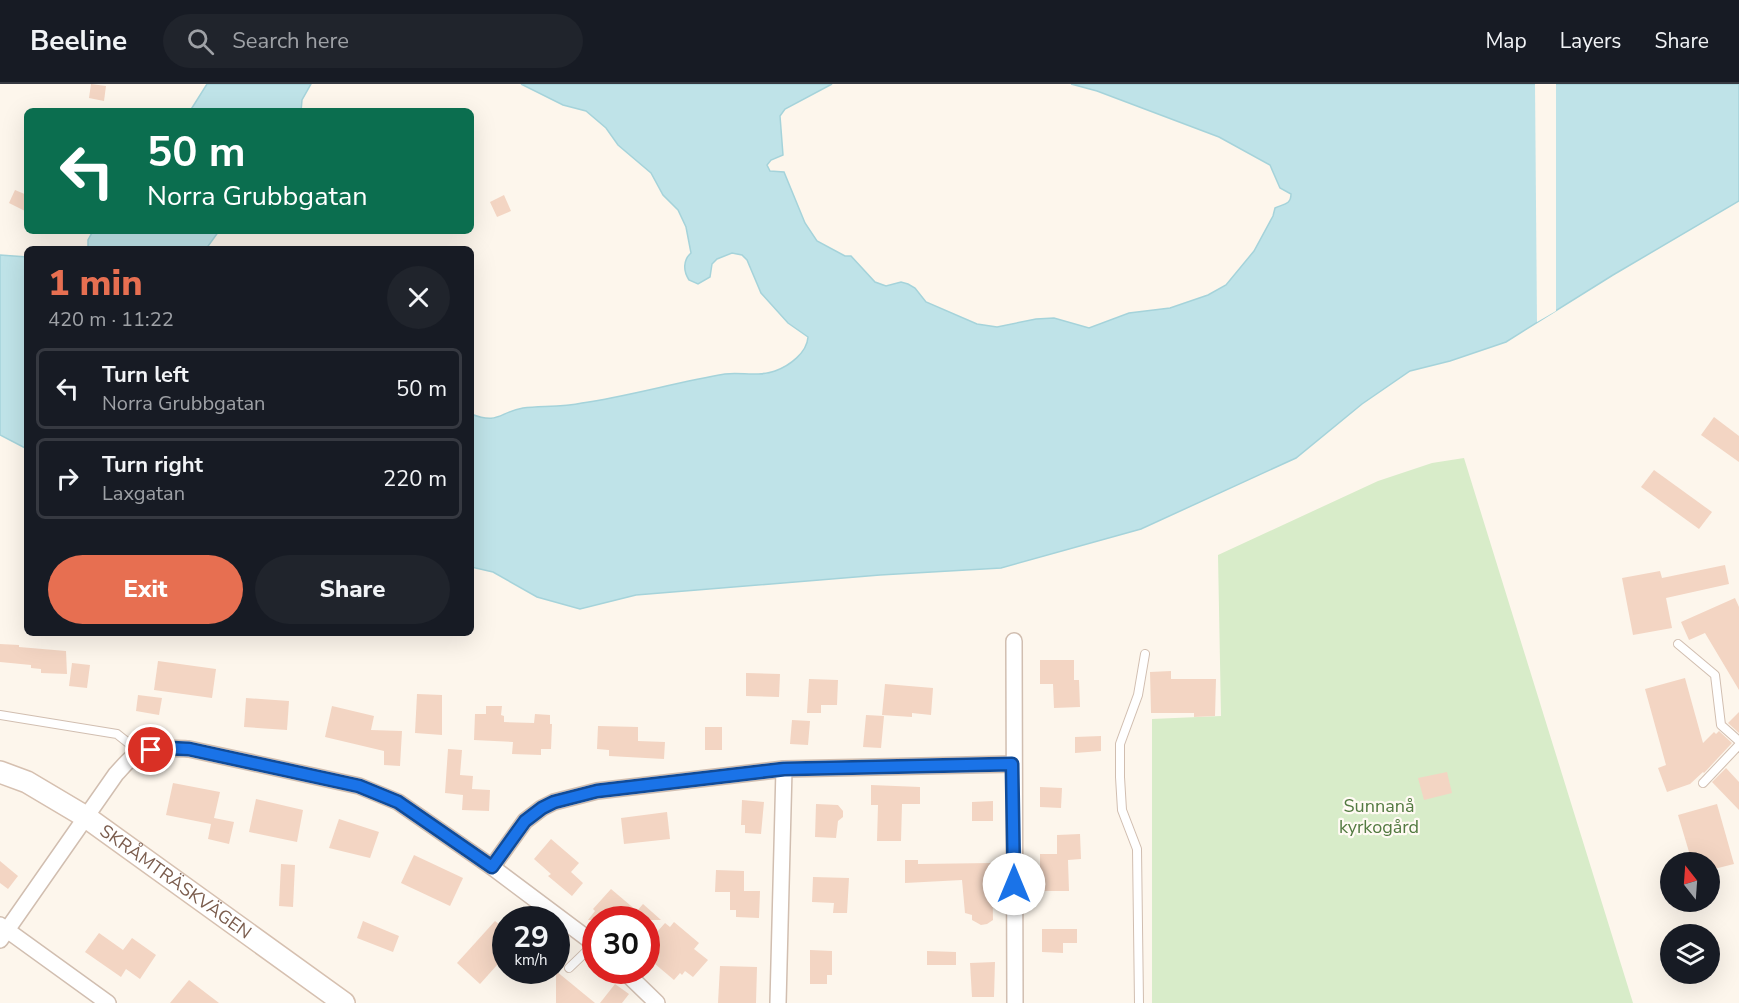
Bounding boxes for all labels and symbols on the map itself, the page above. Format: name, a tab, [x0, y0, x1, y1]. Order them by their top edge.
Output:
pin	[125, 724, 176, 775]
park label: Sunnanå kyrkogård	[1339, 794, 1419, 839]
street label: SKRÅMTRÄSKVÄGEN	[95, 819, 256, 945]
position arrow	[982, 852, 1046, 916]
north arrow	[1660, 852, 1720, 912]
speed limit sign: 30	[582, 906, 660, 984]

